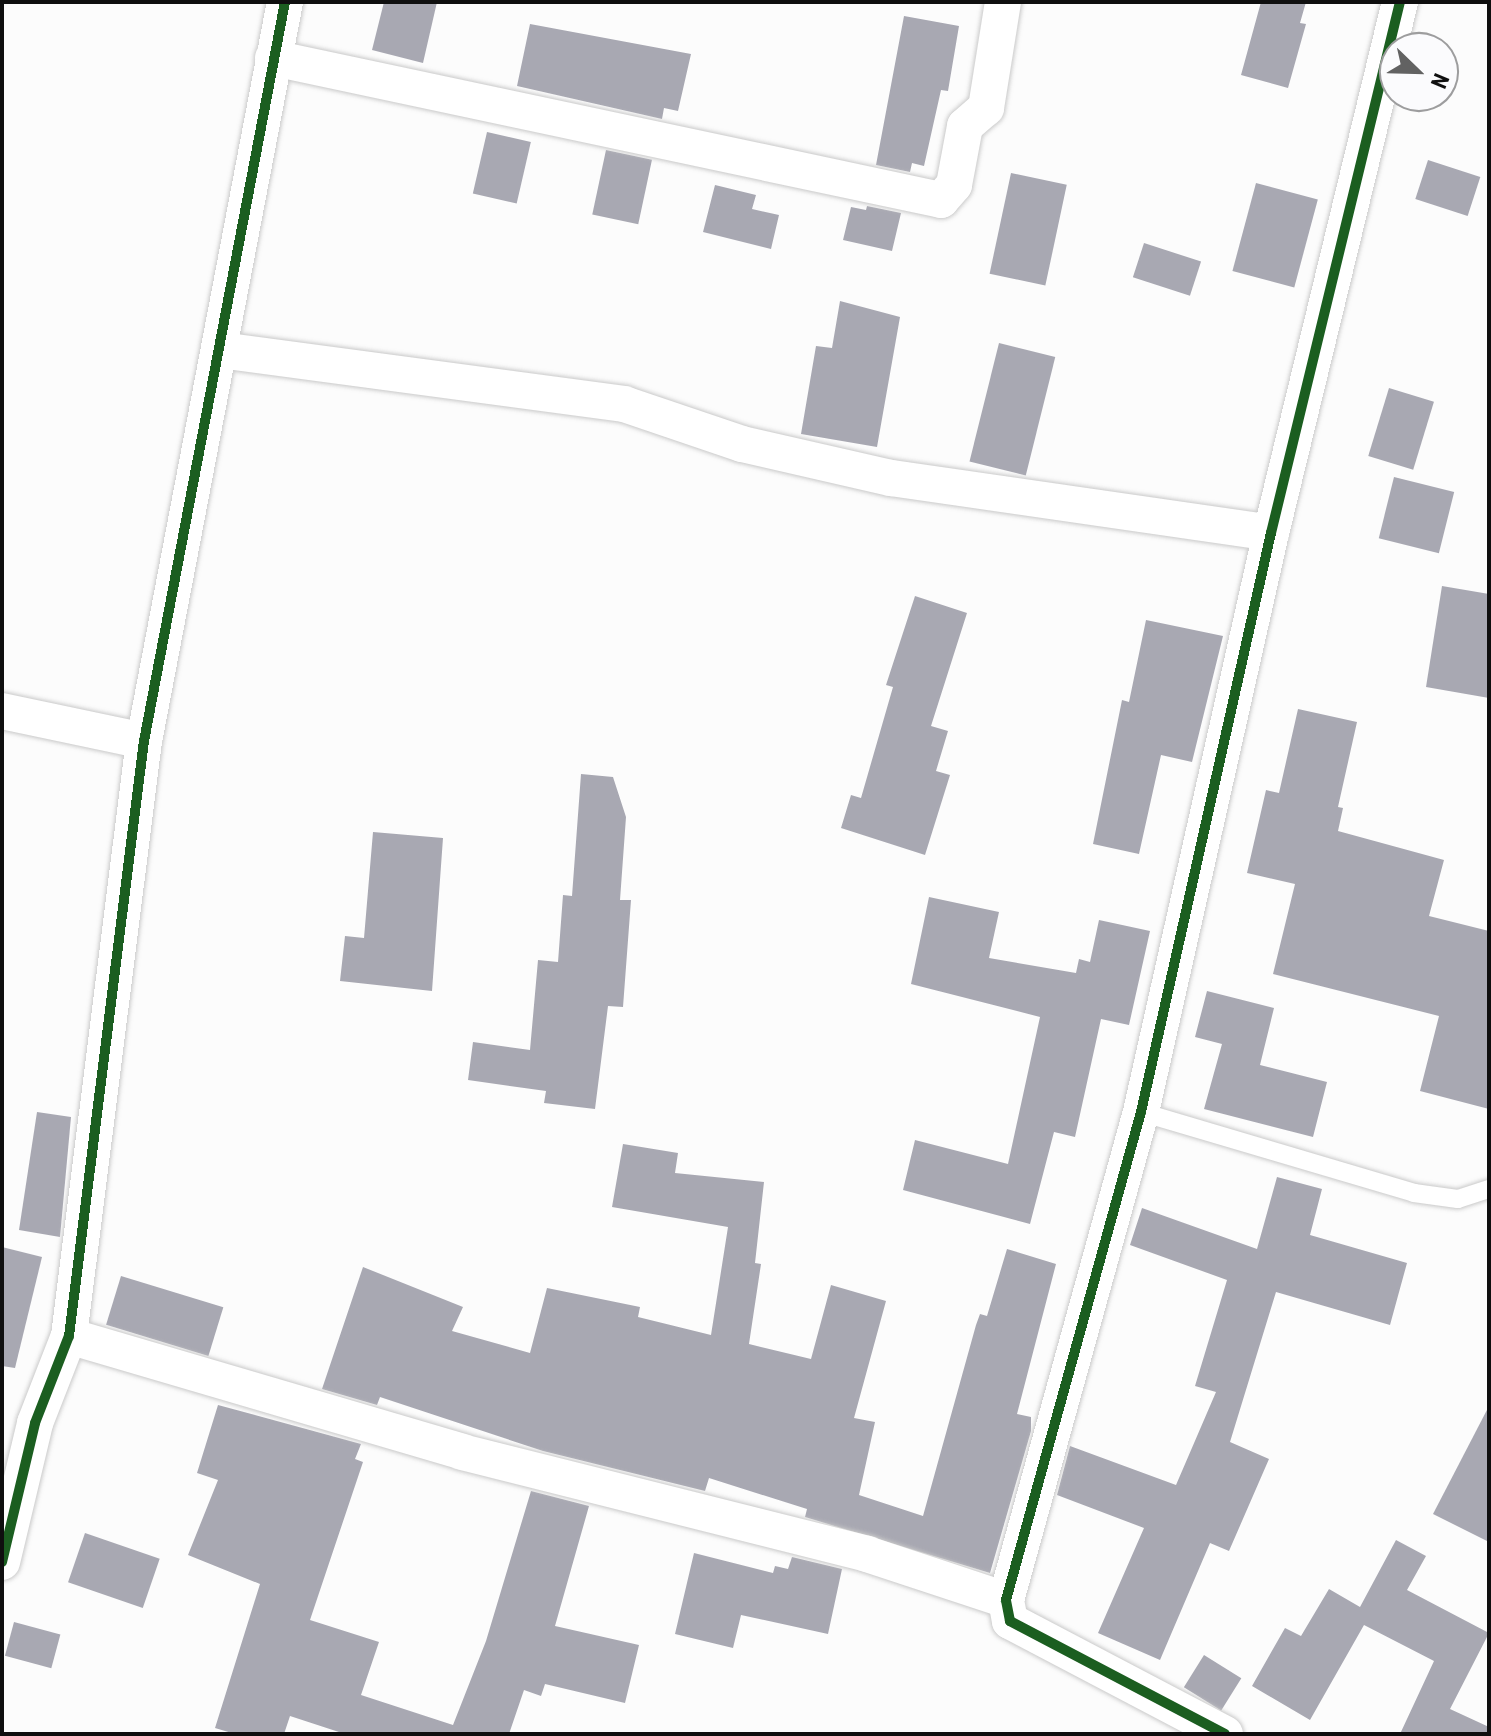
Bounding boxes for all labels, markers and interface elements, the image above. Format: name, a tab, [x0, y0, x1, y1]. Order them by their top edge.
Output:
north arrow	[1379, 32, 1459, 112]
text: N	[1426, 70, 1454, 92]

